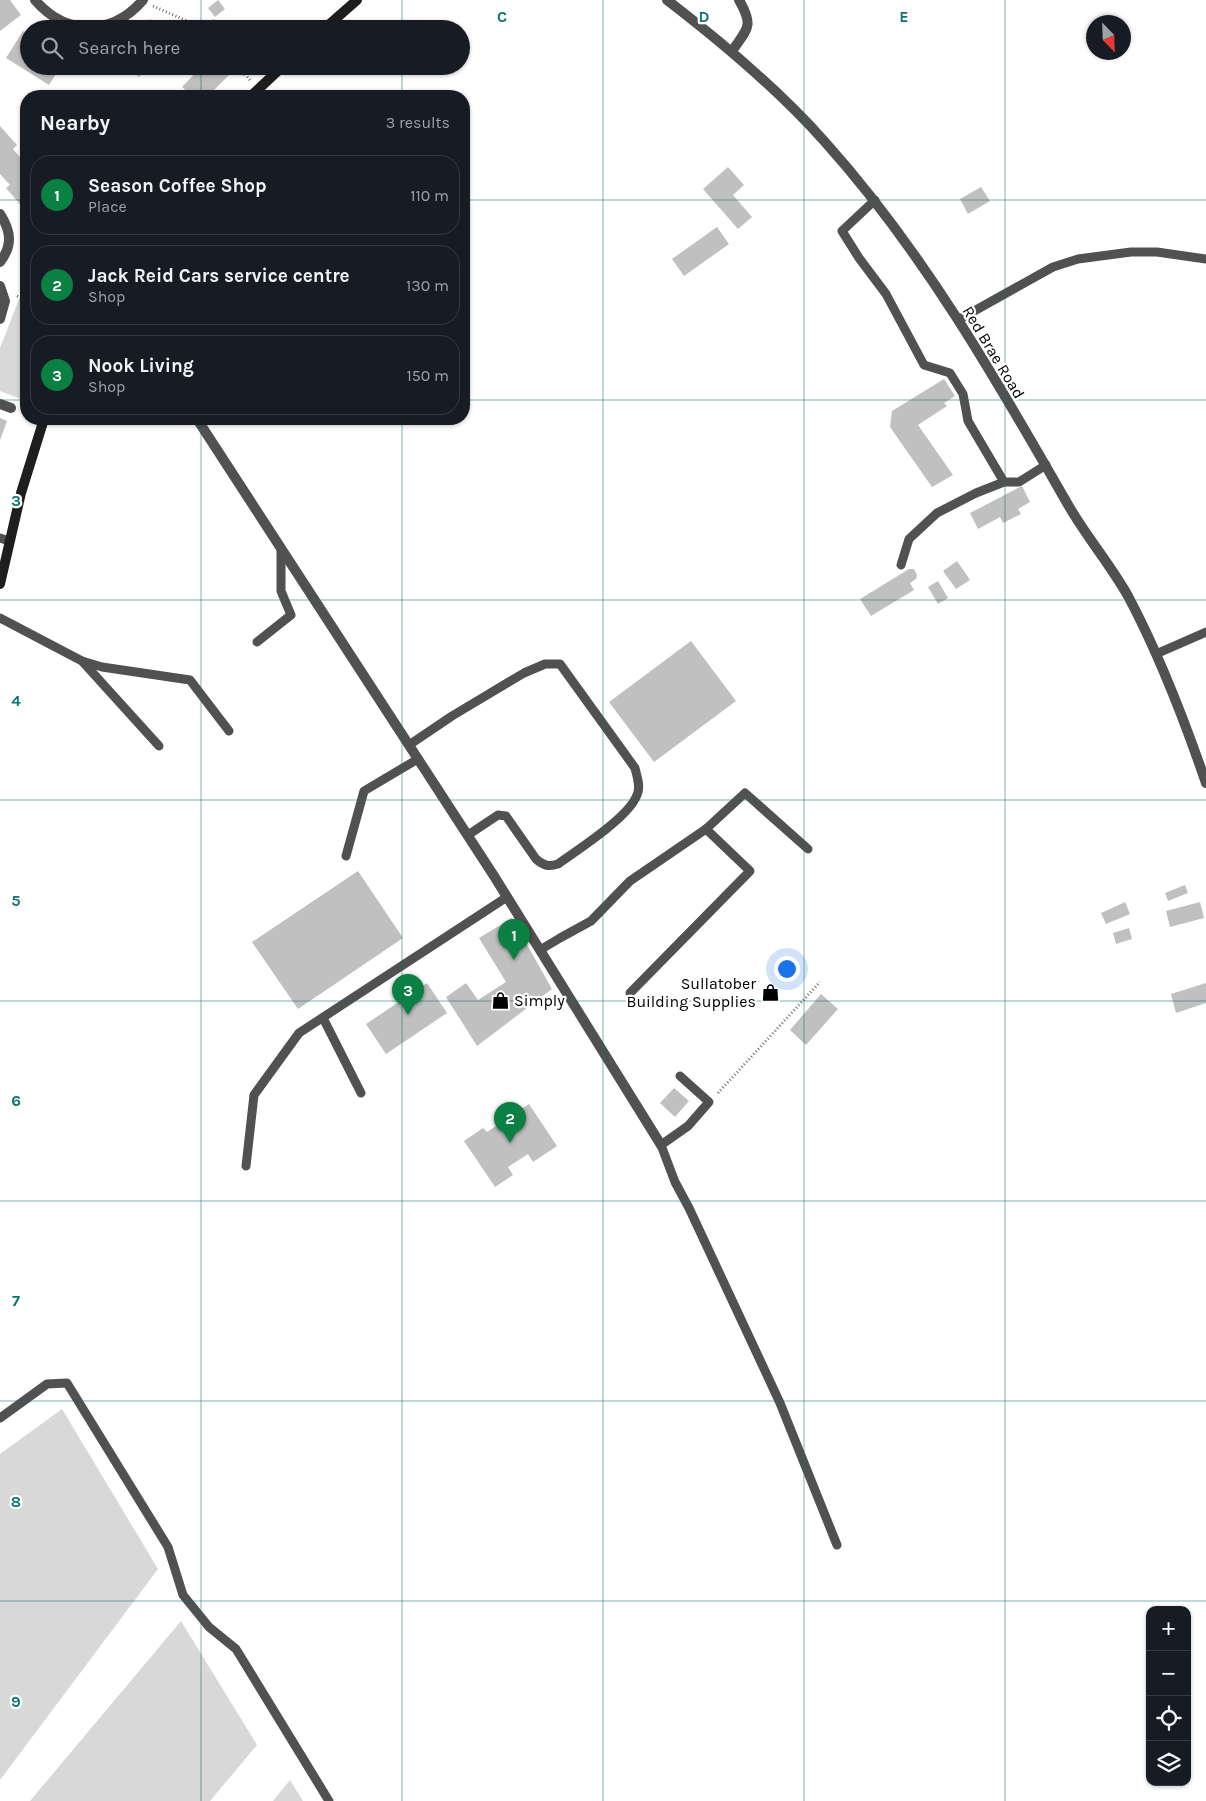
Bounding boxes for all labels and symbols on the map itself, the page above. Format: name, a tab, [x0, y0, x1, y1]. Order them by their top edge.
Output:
text: C	[497, 7, 507, 26]
text: D	[699, 7, 710, 26]
text: E	[899, 7, 909, 26]
north arrow	[1086, 15, 1131, 60]
street label: Red Brae Road	[958, 302, 1029, 402]
text: 3	[11, 491, 21, 510]
text: 4	[11, 691, 21, 710]
text: 5	[11, 891, 21, 910]
pin: 1	[498, 919, 530, 960]
your location	[774, 956, 800, 982]
pin: 3	[392, 974, 424, 1015]
place label: Sullatober Building Supplies	[626, 974, 756, 1011]
shop icon: Sullatober Building Supplies	[760, 982, 780, 1002]
shop icon: Simply	[490, 990, 510, 1010]
place label: Simply	[514, 991, 565, 1010]
text: 6	[11, 1091, 21, 1110]
pin: 2	[494, 1102, 526, 1143]
text: 7	[12, 1291, 20, 1310]
text: 8	[11, 1492, 21, 1511]
text: 9	[11, 1692, 21, 1711]

